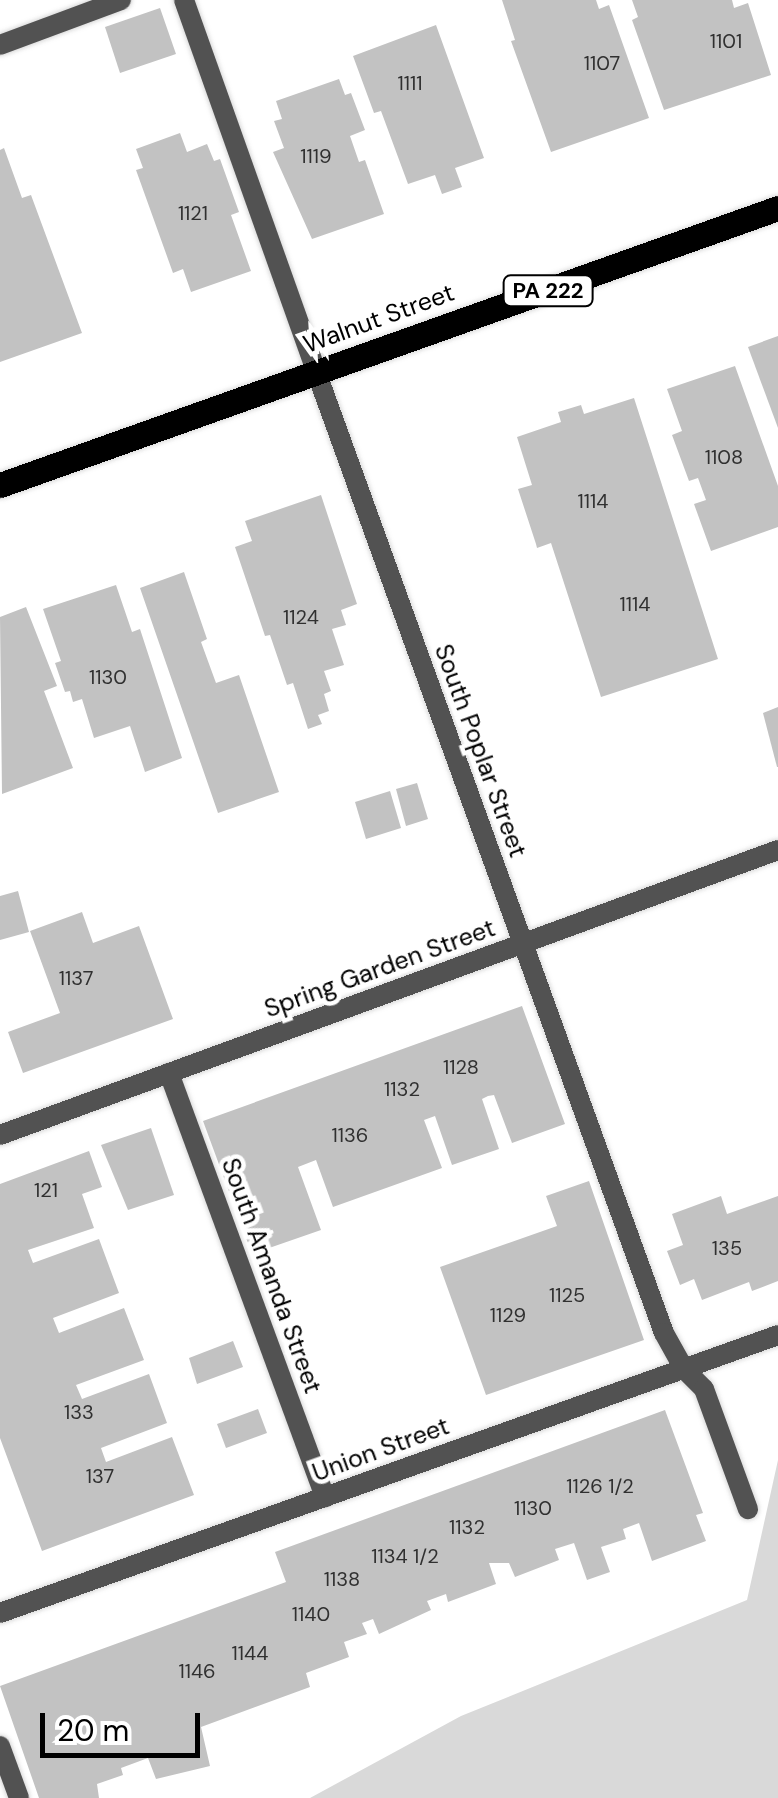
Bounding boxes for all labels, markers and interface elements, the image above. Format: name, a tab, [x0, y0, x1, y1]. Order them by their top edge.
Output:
house number: 1101	[710, 29, 742, 53]
house number: 1107	[584, 51, 620, 75]
house number: 1111	[398, 71, 422, 95]
house number: 1119	[300, 144, 332, 168]
house number: 1121	[178, 201, 208, 225]
road number: PA 222	[500, 274, 596, 308]
street label: Walnut Street	[300, 278, 458, 360]
house number: 1108	[705, 445, 743, 469]
house number: 1114	[578, 489, 608, 513]
house number: 1114	[620, 592, 650, 616]
house number: 1124	[283, 605, 319, 629]
street label: South Poplar Street	[427, 640, 533, 862]
house number: 1130	[89, 665, 127, 689]
street label: Spring Garden Street	[261, 913, 499, 1025]
house number: 1137	[59, 966, 93, 990]
house number: 1128	[443, 1055, 479, 1079]
house number: 1132	[384, 1077, 420, 1101]
house number: 1136	[332, 1123, 368, 1147]
street label: South Amanda Street	[214, 1154, 328, 1398]
house number: 121	[34, 1178, 58, 1202]
house number: 135	[712, 1236, 742, 1260]
house number: 1125	[549, 1283, 585, 1307]
house number: 1129	[490, 1303, 526, 1327]
house number: 133	[64, 1400, 94, 1424]
street label: Union Street	[308, 1411, 454, 1489]
house number: 137	[86, 1464, 114, 1488]
house number: 1126 1/2	[566, 1474, 634, 1498]
house number: 1130	[514, 1496, 552, 1520]
house number: 1132	[449, 1515, 485, 1539]
house number: 1134 1/2	[371, 1544, 439, 1568]
house number: 1138	[324, 1567, 360, 1591]
house number: 1140	[292, 1602, 330, 1626]
house number: 1144	[232, 1641, 268, 1665]
house number: 1146	[178, 1659, 216, 1683]
scale bar	[45, 1693, 205, 1755]
text: 20 m	[57, 1711, 129, 1750]

